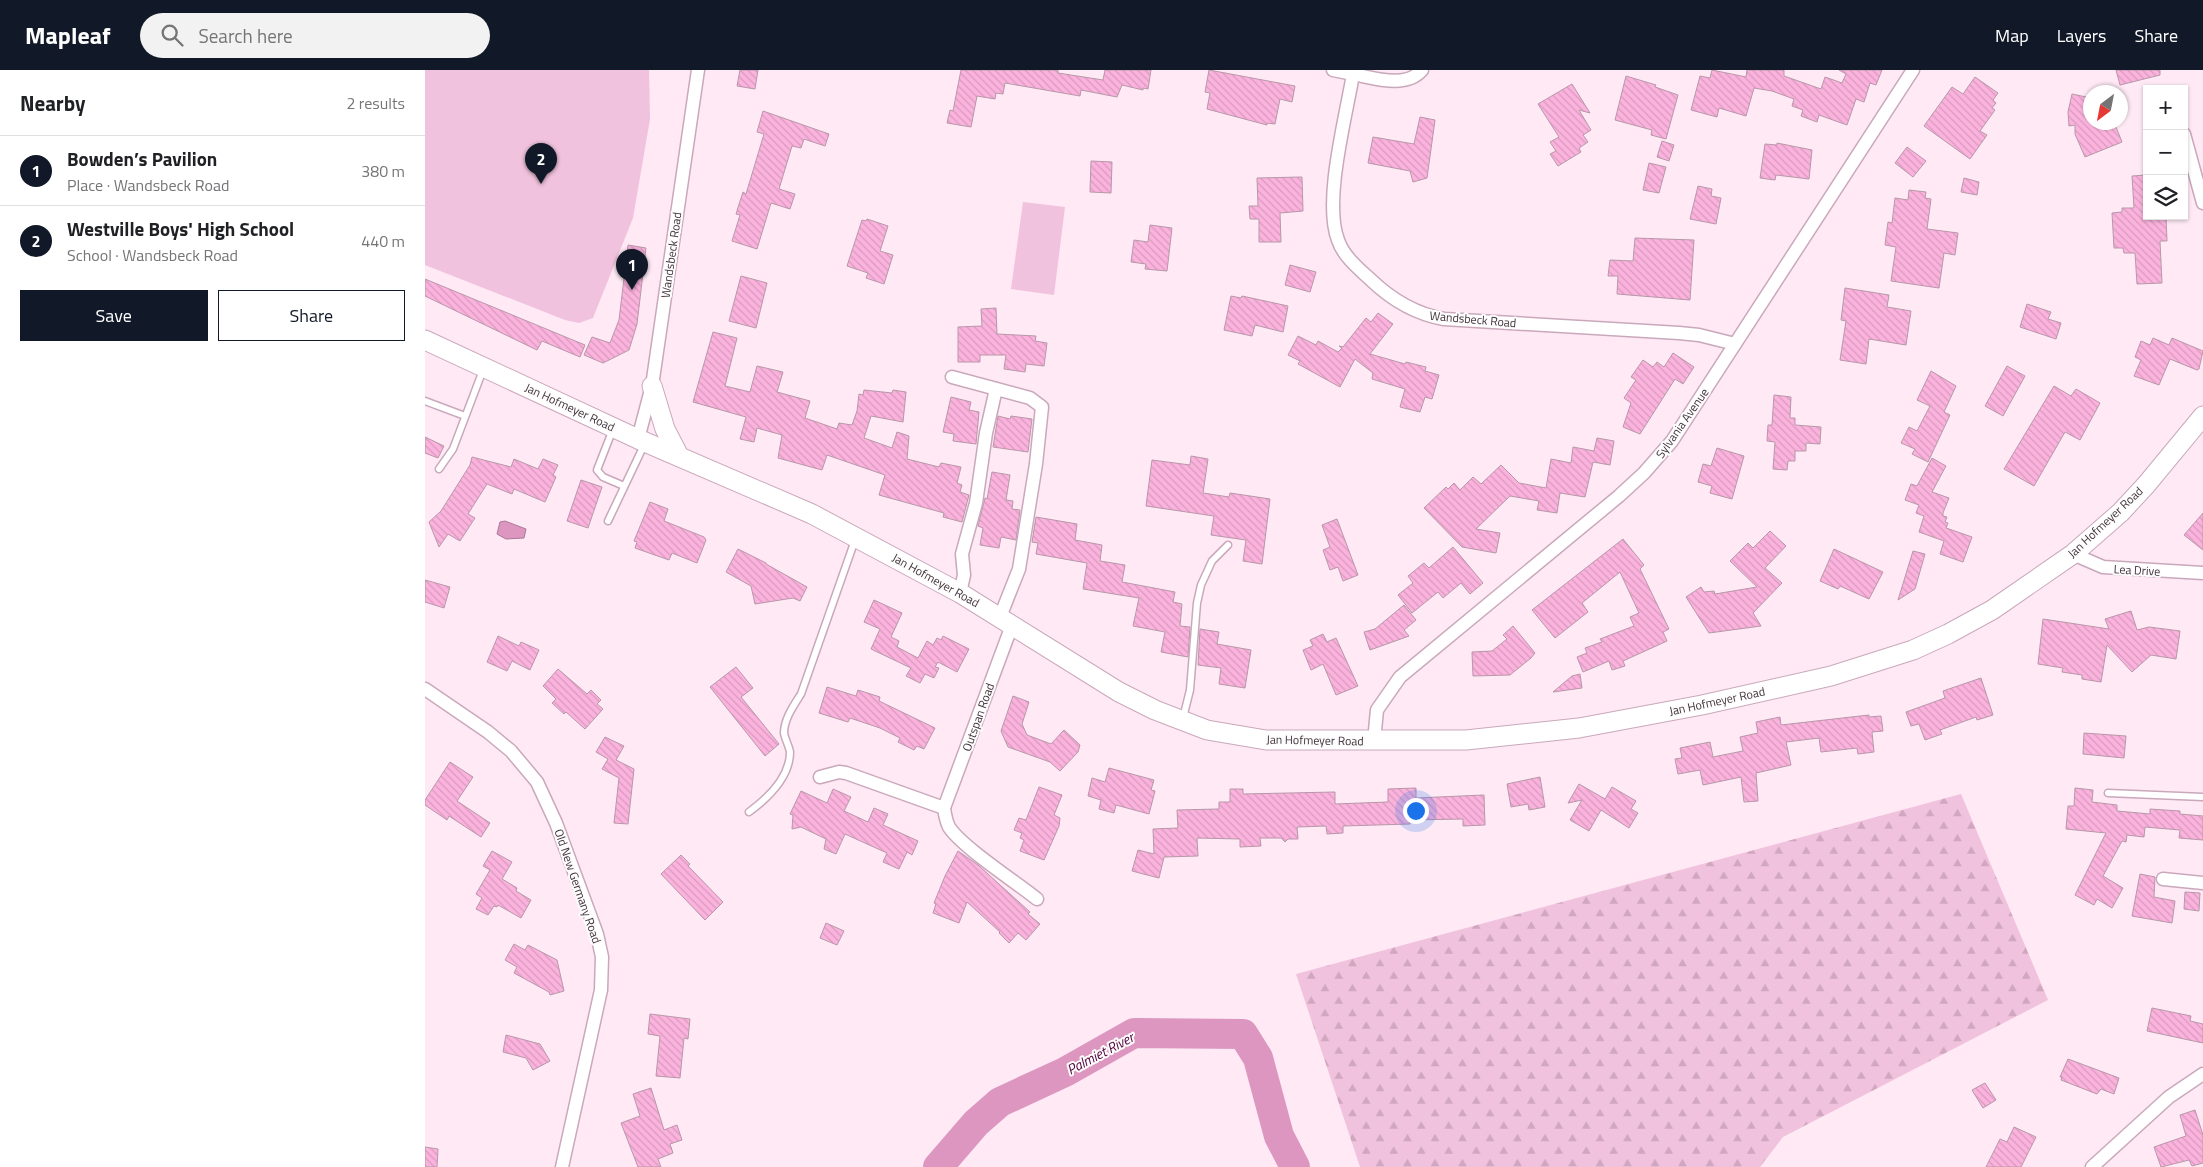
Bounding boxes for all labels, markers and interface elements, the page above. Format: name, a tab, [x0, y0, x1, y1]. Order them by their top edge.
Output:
search box	[140, 13, 490, 58]
text: Mapleaf	[25, 17, 110, 53]
icon: search	[158, 21, 186, 49]
text: Search here	[198, 21, 293, 50]
text: Map	[1995, 22, 2029, 49]
text: Layers	[2057, 22, 2106, 49]
text: Share	[2134, 22, 2178, 49]
north arrow	[2083, 85, 2128, 130]
map controls	[2143, 85, 2188, 220]
button: +	[2143, 85, 2188, 130]
text: Nearby	[20, 87, 85, 119]
text: 2 results	[346, 91, 405, 115]
button: −	[2143, 130, 2188, 175]
pin: 2	[525, 143, 557, 184]
text: Bowden’s Pavilion	[67, 144, 217, 173]
text: 1	[32, 159, 40, 183]
text: 380 m	[361, 159, 405, 183]
text: Place · Wandsbeck Road	[67, 173, 229, 197]
button: layers	[2143, 175, 2188, 220]
street label: Wandsbeck Road	[656, 211, 686, 299]
text: Westville Boys' High School	[67, 214, 294, 243]
text: 2	[32, 229, 40, 253]
text: 440 m	[361, 229, 405, 253]
text: School · Wandsbeck Road	[67, 243, 238, 267]
pin: 1	[616, 249, 648, 290]
button: Save	[20, 290, 208, 341]
button: Share	[218, 290, 405, 341]
street label: Wandsbeck Road	[1429, 306, 1517, 332]
street label: Jan Hofmeyer Road	[522, 378, 618, 436]
street label: Sylvania Avenue	[1651, 384, 1713, 462]
street label: Jan Hofmeyer Road	[2063, 482, 2147, 562]
street label: Jan Hofmeyer Road	[889, 548, 983, 612]
street label: Lea Drive	[2113, 559, 2161, 581]
street label: Outspan Road	[957, 680, 999, 754]
street label: Jan Hofmeyer Road	[1667, 682, 1767, 720]
street label: Jan Hofmeyer Road	[1266, 730, 1364, 750]
your location	[1403, 798, 1429, 824]
street label: Old New Germany Road	[549, 826, 607, 946]
water label: Palmiet River	[1063, 1026, 1139, 1079]

